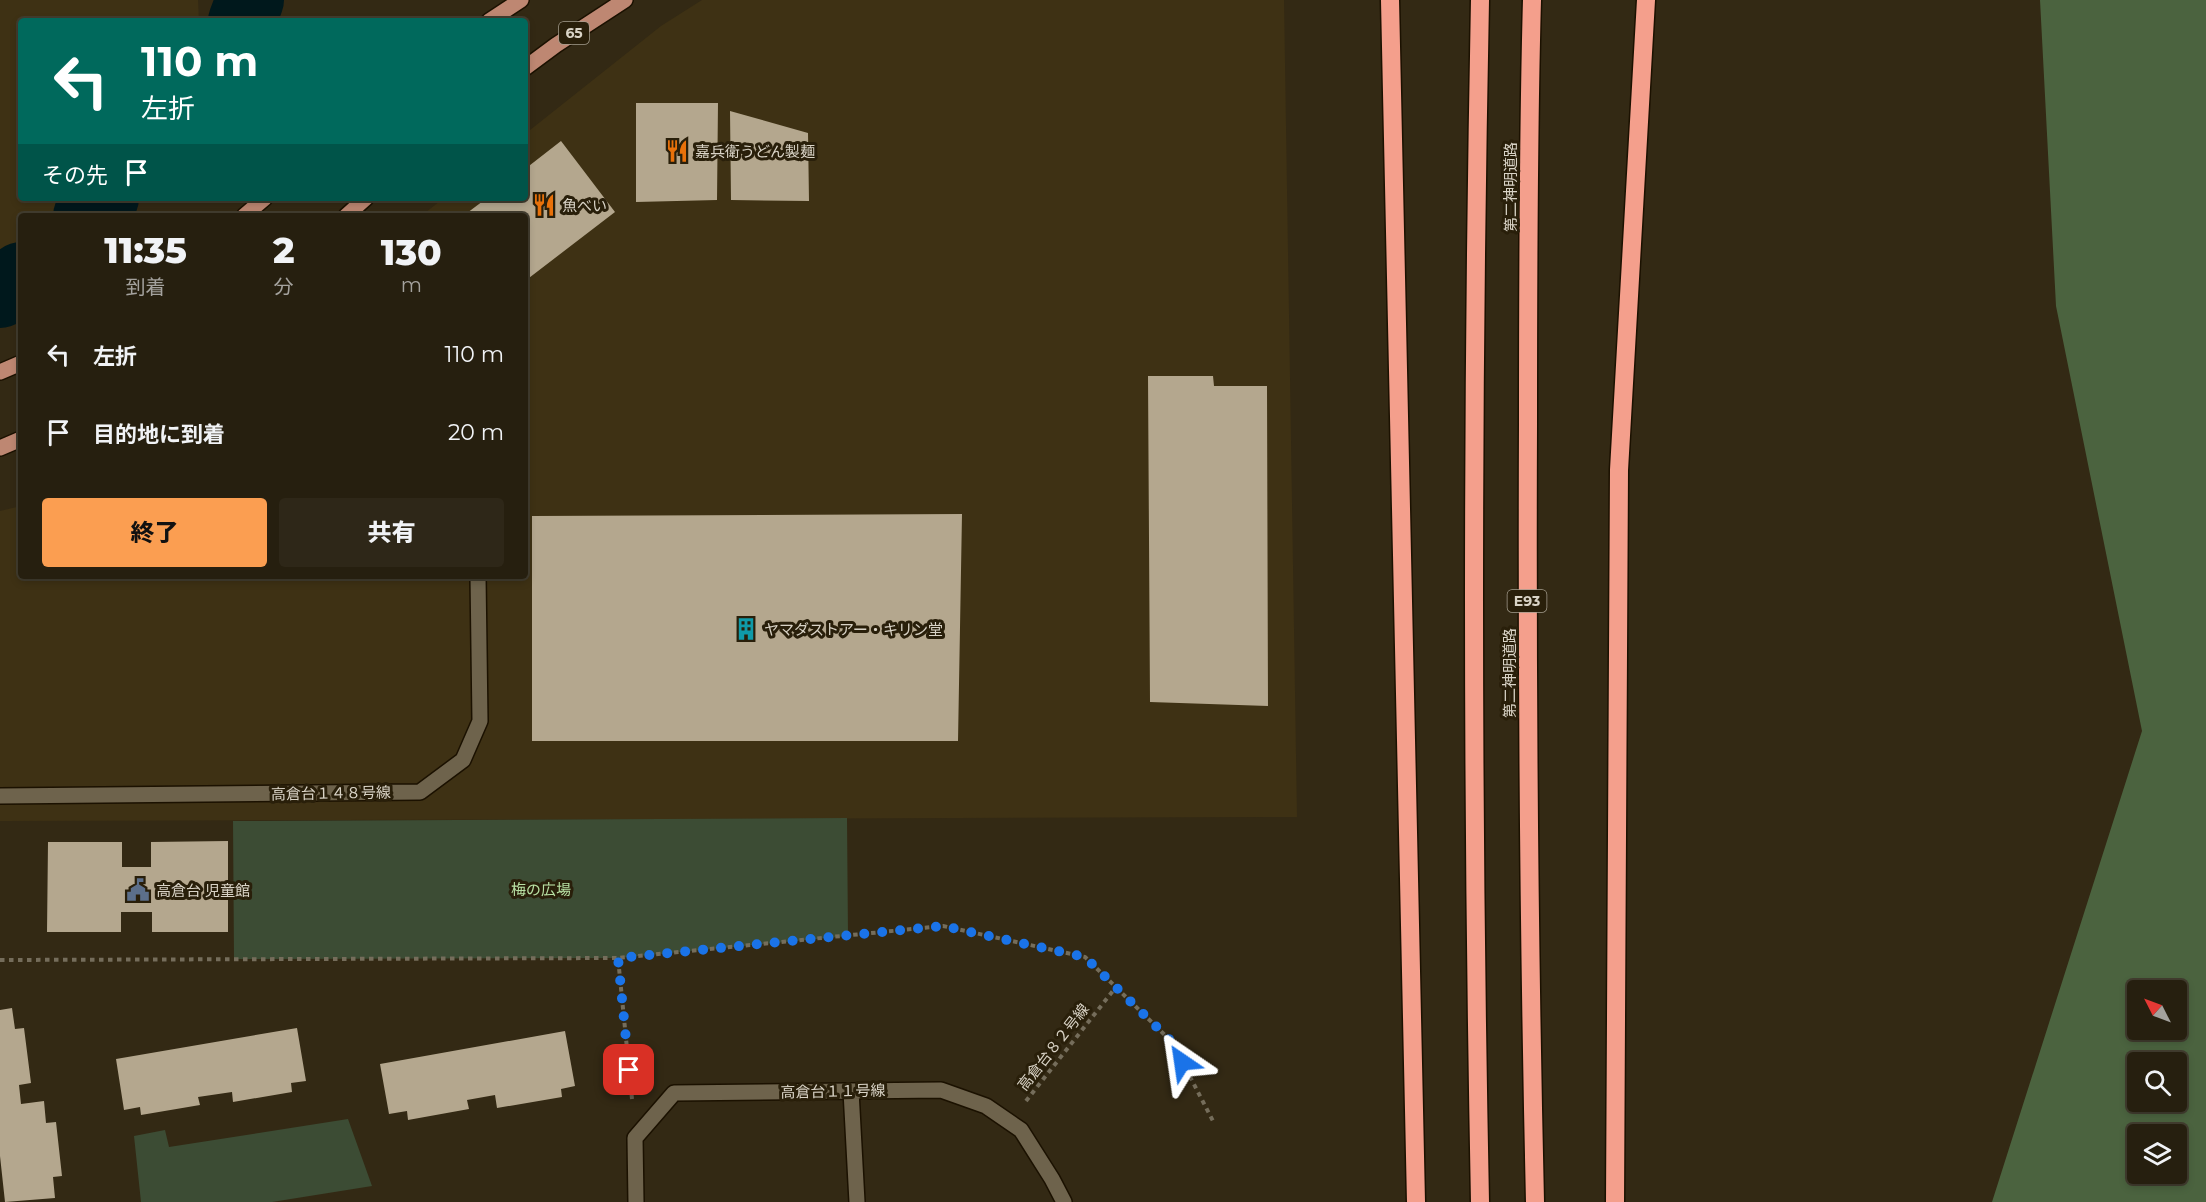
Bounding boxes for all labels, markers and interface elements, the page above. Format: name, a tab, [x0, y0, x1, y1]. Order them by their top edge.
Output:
road number: 65	[559, 22, 589, 44]
text: 110 m	[141, 35, 258, 87]
icon: left	[42, 42, 120, 120]
text: 左折	[141, 92, 195, 125]
restaurant icon: 嘉兵衛うどん製麺	[664, 138, 690, 164]
place label: 嘉兵衛うどん製麺	[695, 142, 815, 161]
street label: 第二神明道路	[1501, 142, 1520, 232]
icon: arrive	[120, 156, 153, 189]
text: その先	[42, 162, 108, 189]
restaurant icon: 魚べい	[531, 192, 557, 218]
place label: 魚べい	[562, 196, 607, 215]
text: 11:35	[104, 228, 187, 272]
text: 2	[273, 228, 295, 272]
text: 130	[381, 230, 442, 274]
text: m	[401, 273, 422, 297]
text: 到着	[126, 275, 166, 299]
text: 分	[274, 275, 294, 299]
icon: left	[42, 338, 75, 371]
text: 110 m	[444, 341, 504, 368]
text: 左折	[93, 343, 137, 370]
icon: arrive	[42, 416, 75, 449]
text: 20 m	[448, 419, 504, 446]
text: 目的地に到着	[93, 421, 225, 448]
button: 終了	[42, 498, 267, 567]
button: 共有	[279, 498, 504, 567]
road number: E93	[1508, 590, 1546, 612]
building icon: ヤマダストアー・キリン堂	[733, 616, 759, 642]
place label: ヤマダストアー・キリン堂	[764, 620, 943, 639]
street label: 第二神明道路	[1500, 628, 1519, 718]
street label: 高倉台１４８号線	[271, 782, 391, 804]
public building icon: 高倉台 児童館	[125, 877, 151, 903]
park label: 梅の広場	[511, 880, 571, 899]
place label: 高倉台 児童館	[156, 881, 250, 900]
north arrow	[2127, 980, 2187, 1040]
map controls	[2127, 980, 2187, 1184]
street label: 高倉台８２号線	[1013, 1000, 1093, 1094]
position arrow	[1150, 1030, 1214, 1094]
pin	[603, 1044, 654, 1095]
button: search	[2127, 1052, 2187, 1112]
icon: arrive	[612, 1053, 645, 1086]
street label: 高倉台１１号線	[780, 1081, 886, 1101]
button: layers	[2127, 1124, 2187, 1184]

